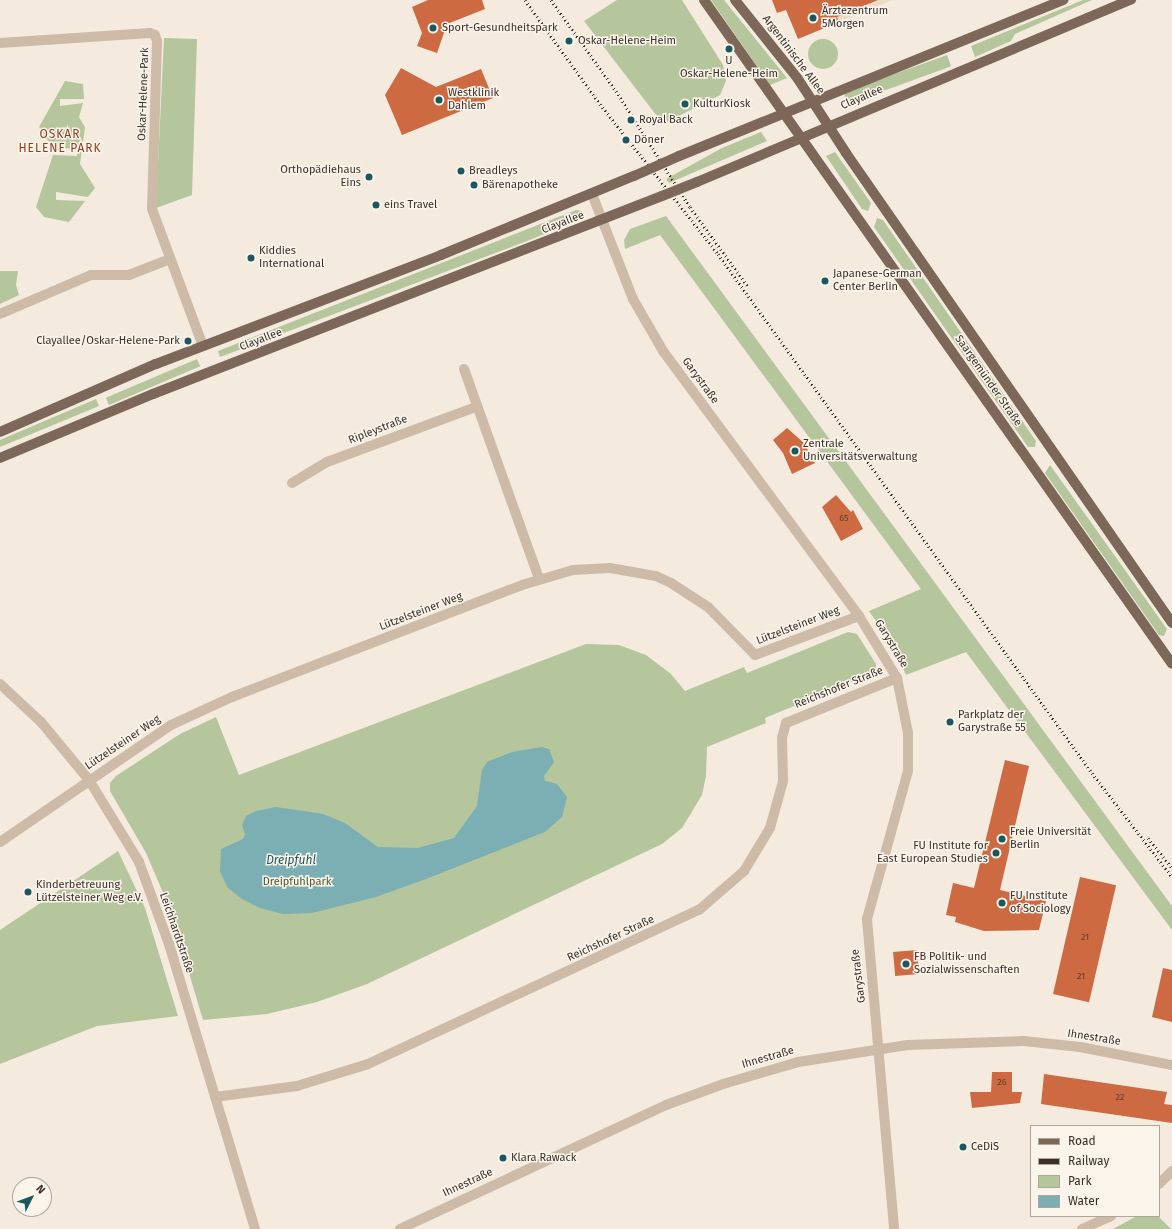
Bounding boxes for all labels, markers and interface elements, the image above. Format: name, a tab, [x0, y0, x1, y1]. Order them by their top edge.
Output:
place label: Ärztezentrum 5Morgen	[822, 5, 888, 31]
marker: Ärztezentrum 5Morgen	[807, 12, 819, 24]
street label: Argentinische Allee	[759, 13, 827, 97]
place label: Sport-Gesundheitspark	[442, 21, 558, 35]
marker: Sport-Gesundheitspark	[427, 22, 439, 34]
place label: Oskar-Helene-Heim	[578, 34, 676, 48]
marker: Oskar-Helene-Heim	[563, 35, 575, 47]
marker: U Oskar-Helene-Heim	[724, 44, 734, 54]
street label: Oskar-Helene-Park	[136, 47, 152, 141]
place label: U Oskar-Helene-Heim	[680, 55, 778, 81]
street label: Clayallee	[839, 83, 885, 113]
place label: Westklinik Dahlem	[448, 87, 499, 113]
marker: Westklinik Dahlem	[433, 94, 445, 106]
place label: KulturKiosk	[693, 97, 750, 111]
marker: KulturKiosk	[680, 99, 690, 109]
place label: Royal Back	[639, 113, 693, 127]
marker: Royal Back	[626, 115, 636, 125]
district label: OSKAR HELENE PARK	[18, 128, 102, 156]
place label: Döner	[634, 133, 664, 147]
marker: Döner	[621, 135, 631, 145]
place label: Orthopädiehaus Eins	[280, 164, 361, 190]
place label: Breadleys	[469, 164, 518, 178]
marker: Breadleys	[456, 166, 466, 176]
marker: Orthopädiehaus Eins	[364, 172, 374, 182]
place label: Bärenapotheke	[482, 178, 558, 192]
marker: Bärenapotheke	[469, 180, 479, 190]
place label: eins Travel	[384, 198, 437, 212]
marker: eins Travel	[371, 200, 381, 210]
street label: Clayallee	[540, 209, 586, 237]
place label: Kiddies International	[259, 245, 324, 271]
marker: Kiddies International	[246, 253, 256, 263]
place label: Japanese-German Center Berlin	[833, 268, 922, 294]
marker: Japanese-German Center Berlin	[820, 276, 830, 286]
street label: Clayallee	[238, 326, 284, 354]
street label: Saargemünder Straße	[952, 333, 1024, 429]
place label: Clayallee/Oskar-Helene-Park	[36, 334, 180, 348]
marker: Clayallee/Oskar-Helene-Park	[183, 336, 193, 346]
street label: Garystraße	[679, 355, 721, 407]
street label: Ripleystraße	[347, 413, 409, 447]
place label: Zentrale Universitätsverwaltung	[803, 438, 917, 464]
marker: Zentrale Universitätsverwaltung	[790, 446, 800, 456]
house number: 65	[839, 513, 849, 523]
street label: Lützelsteiner Weg	[378, 590, 464, 634]
street label: Lützelsteiner Weg	[755, 604, 841, 648]
street label: Garystraße	[871, 617, 911, 671]
street label: Reichshofer Straße	[793, 664, 885, 712]
place label: Parkplatz der Garystraße 55	[958, 709, 1026, 735]
street label: Lützelsteiner Weg	[83, 713, 163, 773]
marker: Parkplatz der Garystraße 55	[945, 717, 955, 727]
place label: Freie Universität Berlin	[1010, 826, 1091, 852]
marker: Freie Universität Berlin	[997, 834, 1007, 844]
place label: FU Institute for East European Studies	[877, 840, 988, 866]
marker: FU Institute for East European Studies	[991, 848, 1001, 858]
water label: Dreipfuhl	[266, 854, 316, 868]
park label: Dreipfuhlpark	[263, 875, 331, 889]
place label: Kinderbetreuung Lützelsteiner Weg e.V.	[36, 879, 143, 905]
marker: Kinderbetreuung Lützelsteiner Weg e.V.	[23, 887, 33, 897]
place label: FU Institute of Sociology	[1010, 890, 1071, 916]
street label: Leichhardtstraße	[156, 891, 196, 975]
marker: FU Institute of Sociology	[997, 898, 1007, 908]
street label: Reichshofer Straße	[565, 913, 657, 965]
house number: 21	[1081, 932, 1089, 942]
street label: Garystraße	[849, 948, 869, 1004]
place label: FB Politik- und Sozialwissenschaften	[914, 951, 1020, 977]
marker: FB Politik- und Sozialwissenschaften	[901, 959, 911, 969]
house number: 21	[1077, 971, 1085, 981]
street label: Ihnestraße	[1066, 1027, 1122, 1049]
street label: Ihnestraße	[740, 1044, 796, 1072]
house number: 26	[997, 1077, 1007, 1087]
house number: 22	[1116, 1092, 1124, 1102]
legend	[1030, 1125, 1160, 1217]
text: Road	[1068, 1134, 1096, 1148]
place label: CeDiS	[971, 1140, 999, 1154]
marker: CeDiS	[958, 1142, 968, 1152]
place label: Klara Rawack	[511, 1151, 576, 1165]
marker: Klara Rawack	[498, 1153, 508, 1163]
text: Railway	[1068, 1154, 1109, 1168]
street label: Ihnestraße	[441, 1166, 495, 1200]
text: Park	[1068, 1174, 1092, 1188]
north arrow	[12, 1177, 52, 1217]
text: N	[33, 1182, 48, 1196]
text: Water	[1068, 1194, 1099, 1208]

